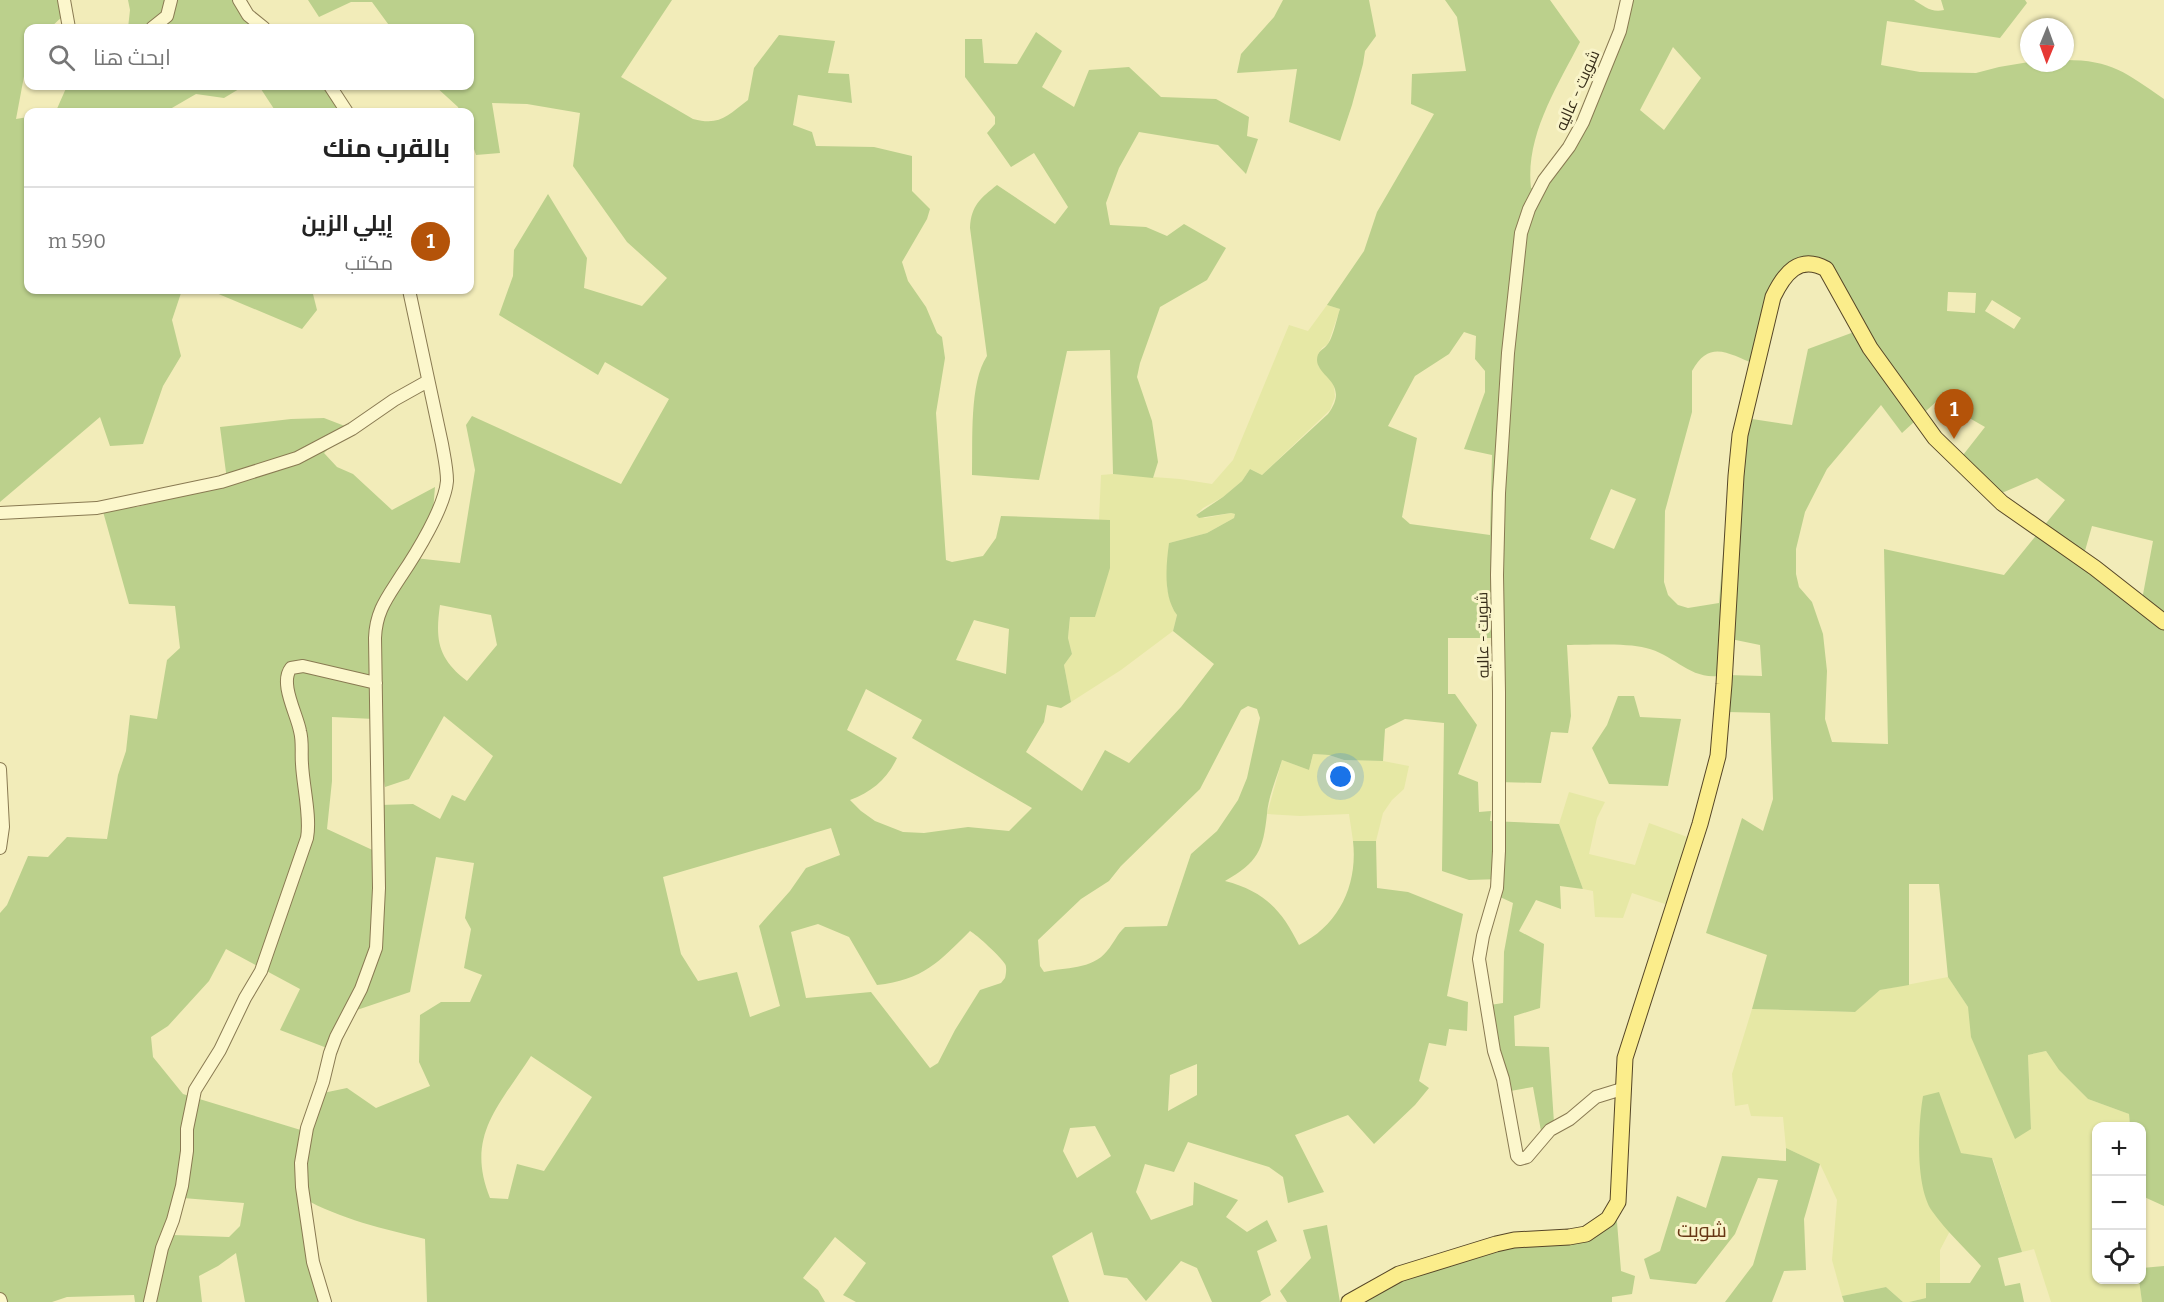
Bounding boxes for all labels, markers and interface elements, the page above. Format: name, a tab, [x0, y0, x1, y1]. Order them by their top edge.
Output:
north arrow	[2020, 18, 2074, 72]
search box	[24, 24, 474, 90]
icon: search	[45, 41, 78, 74]
text: ابحث هنا	[93, 44, 171, 71]
street label: شويت - عاليه	[1551, 47, 1604, 133]
text: بالقرب منك	[323, 133, 450, 164]
text: إيلي الزين	[302, 210, 393, 237]
text: 590 m	[48, 229, 106, 253]
text: 1	[426, 229, 435, 253]
text: مكتب	[345, 251, 393, 275]
pin: 1	[1934, 390, 1974, 439]
street label: شويت - عاليه	[1472, 592, 1493, 678]
your location	[1326, 762, 1355, 791]
map controls	[2092, 1122, 2146, 1284]
button: +	[2092, 1122, 2146, 1176]
button: −	[2092, 1176, 2146, 1230]
district label: شويت	[1677, 1218, 1727, 1242]
button: locate	[2092, 1230, 2146, 1284]

